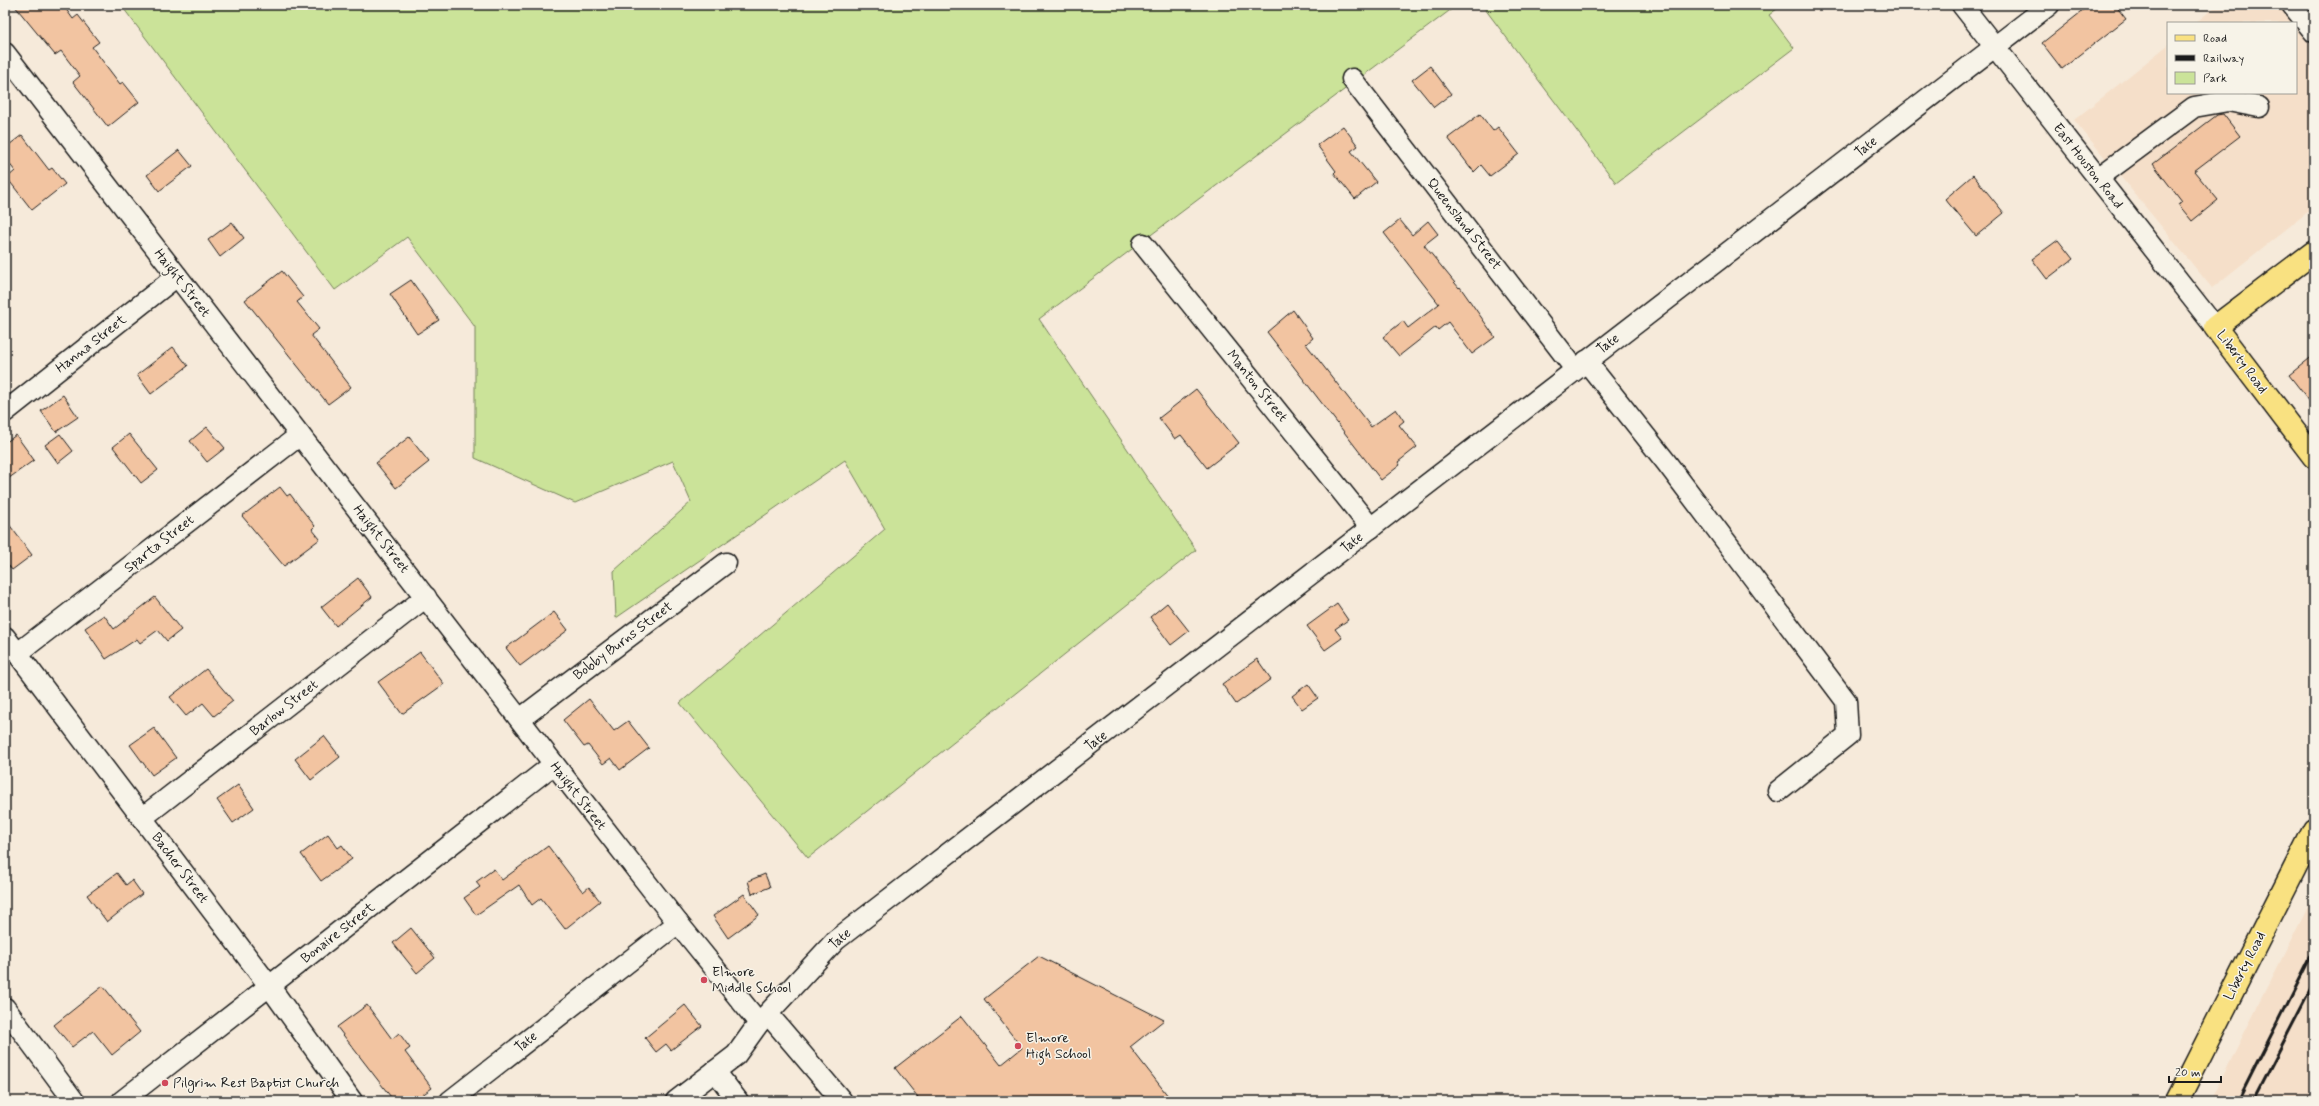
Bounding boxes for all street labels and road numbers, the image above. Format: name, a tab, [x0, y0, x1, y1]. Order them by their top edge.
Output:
street label: East Houston Road	[2049, 119, 2127, 213]
street label: Tate	[1851, 132, 1881, 162]
street label: Queensland Street	[1423, 174, 1506, 274]
street label: Haight Street	[148, 245, 214, 322]
street label: Hanna Street	[52, 310, 131, 377]
street label: Liberty Road	[2212, 327, 2272, 397]
street label: Tate	[1593, 329, 1623, 359]
street label: Manton Street	[1222, 346, 1292, 426]
street label: Haight Street	[347, 501, 413, 578]
street label: Sparta Street	[120, 511, 198, 577]
street label: Tate	[1337, 528, 1367, 558]
street label: Bobby Burns Street	[570, 597, 677, 684]
street label: Barlow Street	[246, 676, 322, 740]
street label: Tate	[1081, 726, 1111, 756]
street label: Haight Street	[544, 758, 610, 835]
street label: Bacher Street	[148, 829, 212, 907]
street label: Bonaire Street	[297, 898, 379, 968]
street label: Tate	[825, 924, 855, 954]
street label: Liberty Road	[2220, 929, 2270, 1003]
street label: Tate	[511, 1027, 541, 1057]

